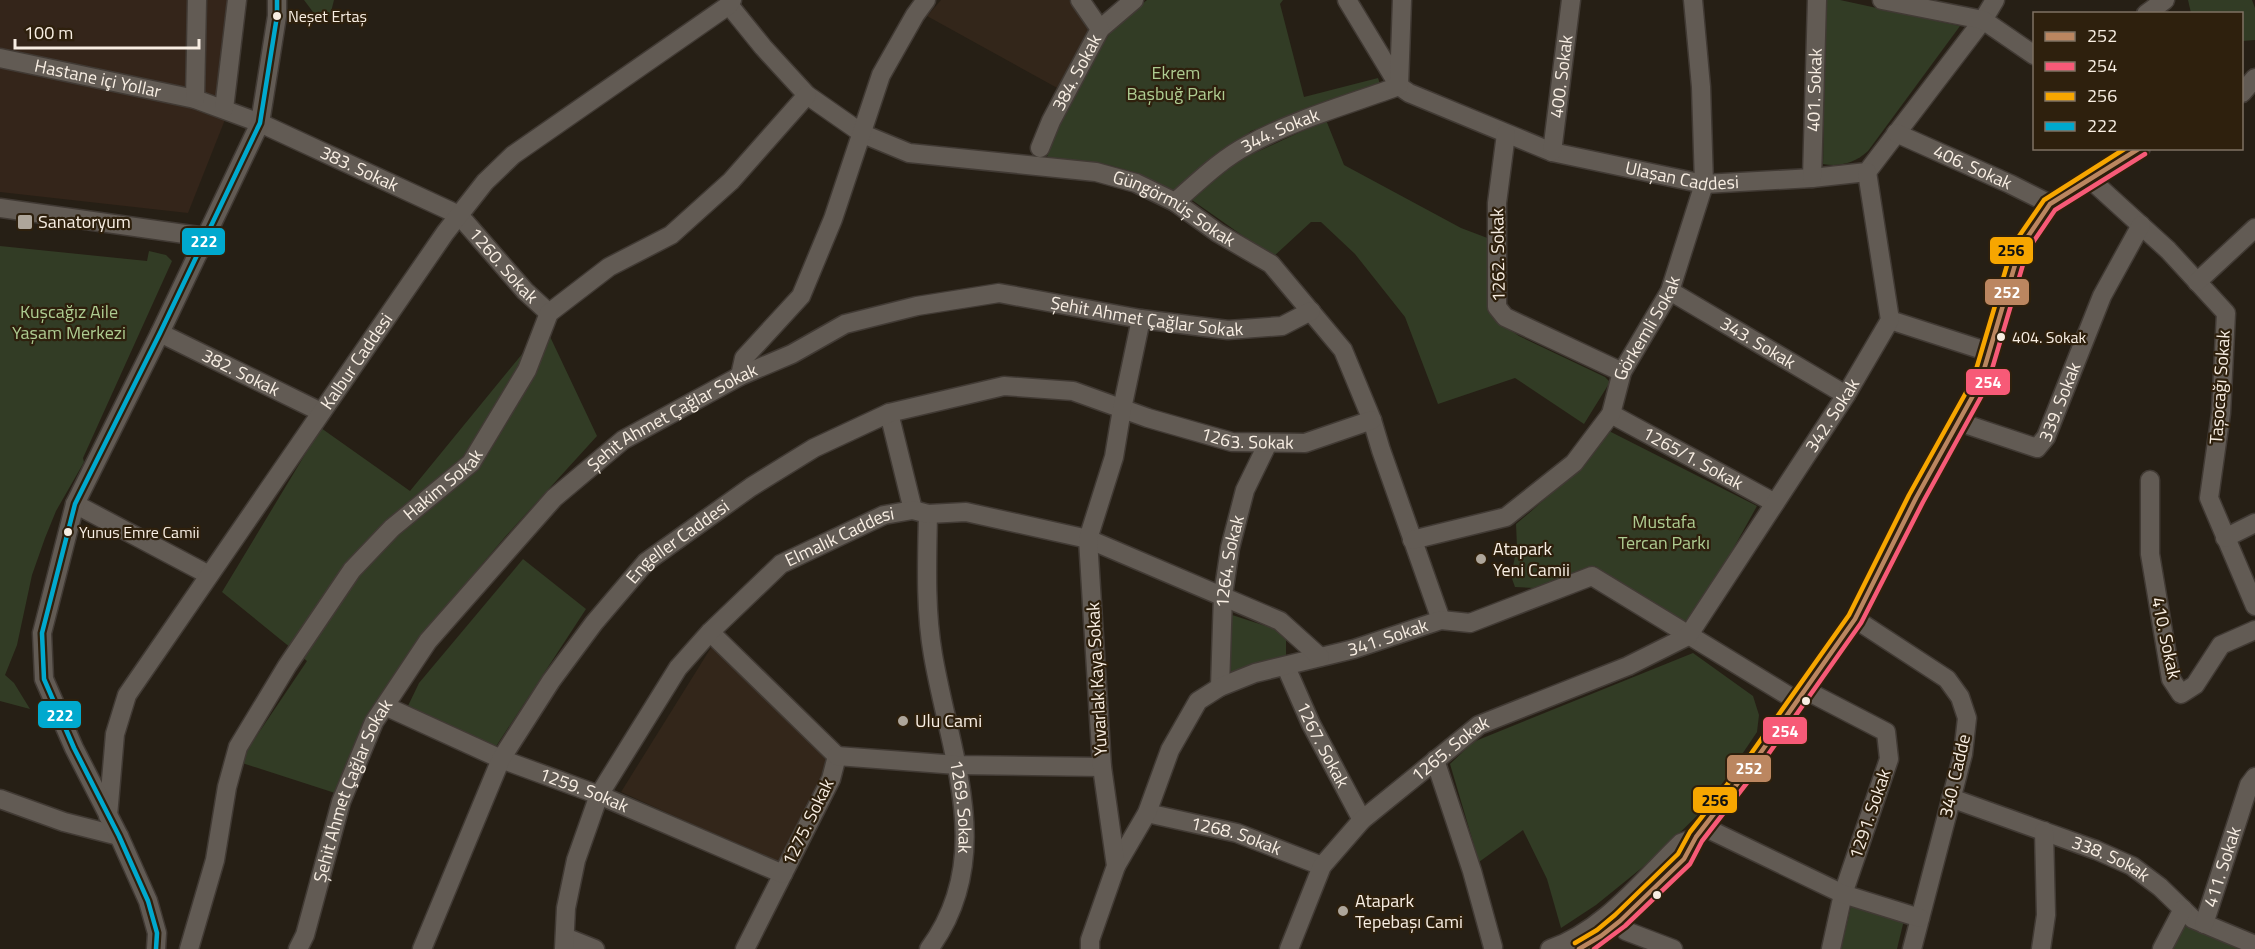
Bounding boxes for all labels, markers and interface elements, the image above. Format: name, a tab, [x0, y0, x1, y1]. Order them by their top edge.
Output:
place label: Neşet Ertaş	[288, 4, 367, 28]
marker: Neşet Ertaş	[271, 10, 283, 22]
scale bar	[15, 12, 200, 50]
legend	[2033, 12, 2243, 150]
text: 100 m	[24, 19, 73, 46]
text: 252	[2087, 22, 2117, 49]
street label: 384. Sokak	[1045, 29, 1108, 116]
street label: 400. Sokak	[1542, 33, 1580, 120]
street label: 401. Sokak	[1799, 47, 1829, 132]
street label: Hastane içi Yollar	[32, 52, 164, 105]
text: 254	[2087, 52, 2117, 79]
park label: Ekrem Başbuğ Parkı	[1126, 59, 1226, 107]
text: 256	[2087, 82, 2117, 109]
street label: 344. Sokak	[1236, 101, 1323, 160]
text: 222	[2087, 112, 2117, 139]
street label: 406. Sokak	[1929, 137, 2017, 196]
street label: 383. Sokak	[316, 139, 404, 198]
street label: Ulaşan Caddesi	[1623, 154, 1740, 198]
street label: Güngörmüş Sokak	[1110, 163, 1241, 253]
place label: Sanatoryum	[38, 208, 131, 235]
street label: 1262. Sokak	[1483, 208, 1512, 302]
marker: Sanatoryum	[16, 213, 34, 231]
street label: 1260. Sokak	[463, 221, 545, 310]
line badge: 222	[181, 227, 226, 256]
text: 222	[191, 229, 217, 253]
line badge: 256	[1989, 236, 2034, 265]
text: 256	[1998, 238, 2024, 262]
street label: Görkemli Sokak	[1606, 272, 1687, 383]
line badge: 252	[1984, 278, 2030, 306]
text: 252	[1994, 280, 2020, 304]
street label: Şehit Ahmet Çağlar Sokak	[1048, 289, 1245, 343]
park label: Kuşcağız Aile Yaşam Merkezi	[12, 298, 126, 346]
street label: Kalbur Caddesi	[313, 307, 399, 415]
street label: 343. Sokak	[1715, 310, 1801, 376]
place label: 404. Sokak	[2012, 325, 2087, 349]
street label: Taşocağı Sokak	[2202, 329, 2237, 445]
marker: 404. Sokak	[1995, 331, 2007, 343]
street label: 382. Sokak	[198, 342, 285, 403]
street label: Şehit Ahmet Çağlar Sokak	[581, 356, 762, 478]
street label: 339. Sokak	[2031, 358, 2088, 446]
line badge: 254	[1965, 368, 2011, 396]
text: 254	[1975, 370, 2001, 394]
street label: 342. Sokak	[1798, 373, 1866, 458]
street label: 1263. Sokak	[1198, 420, 1294, 456]
street label: 1265/1. Sokak	[1638, 420, 1749, 496]
street label: Hakim Sokak	[397, 443, 490, 527]
street label: Engeller Caddesi	[619, 493, 735, 590]
street label: Elmalık Caddesi	[780, 500, 896, 573]
park label: Mustafa Tercan Parkı	[1618, 508, 1710, 556]
street label: 1264. Sokak	[1209, 512, 1251, 608]
place label: Yunus Emre Camii	[79, 520, 200, 544]
marker: Yunus Emre Camii	[62, 526, 74, 538]
place label: Atapark Yeni Camii	[1493, 535, 1570, 583]
marker: Atapark Yeni Camii	[1474, 552, 1488, 566]
street label: 410. Sokak	[2145, 594, 2188, 682]
street label: Yuvarlak Kaya Sokak	[1079, 601, 1114, 757]
street label: 341. Sokak	[1345, 611, 1432, 663]
street label: Şehit Ahmet Çağlar Sokak	[306, 693, 399, 885]
unlabelled marker	[1800, 695, 1812, 707]
street label: 1267. Sokak	[1290, 697, 1357, 793]
line badge: 222	[37, 700, 82, 729]
text: 222	[47, 703, 73, 727]
place label: Ulu Cami	[915, 707, 982, 734]
street label: 1265. Sokak	[1405, 708, 1493, 788]
marker: Ulu Cami	[896, 714, 910, 728]
line badge: 254	[1762, 716, 1808, 745]
text: 254	[1772, 719, 1798, 743]
street label: 340. Cadde	[1932, 731, 1977, 820]
line badge: 252	[1726, 754, 1772, 783]
text: 252	[1736, 756, 1762, 780]
street label: 1269. Sokak	[943, 758, 979, 855]
street label: 1259. Sokak	[536, 760, 633, 819]
street label: 1291. Sokak	[1842, 765, 1898, 863]
street label: 1275. Sokak	[775, 773, 840, 870]
line badge: 256	[1692, 786, 1738, 814]
text: 256	[1702, 788, 1728, 812]
street label: 1268. Sokak	[1188, 809, 1286, 862]
street label: 411. Sokak	[2196, 822, 2248, 911]
street label: 338. Sokak	[2068, 828, 2156, 888]
place label: Atapark Tepebaşı Cami	[1355, 887, 1463, 935]
unlabelled marker	[1651, 889, 1663, 901]
marker: Atapark Tepebaşı Cami	[1336, 904, 1350, 918]

